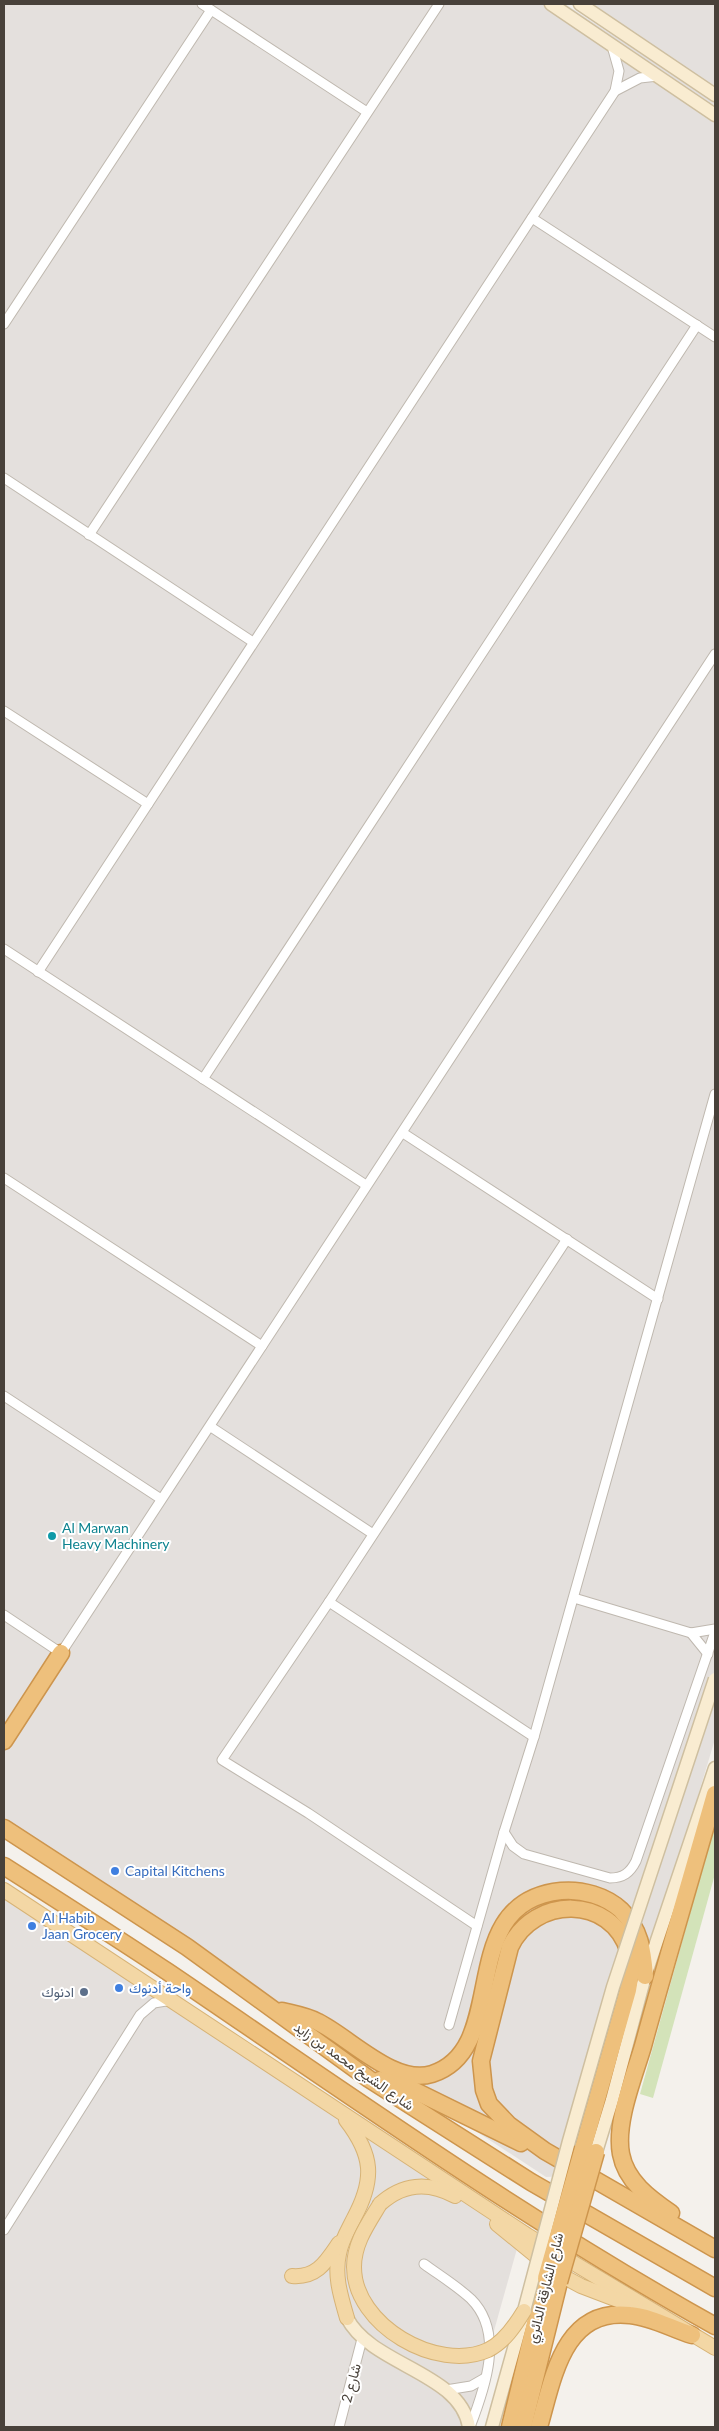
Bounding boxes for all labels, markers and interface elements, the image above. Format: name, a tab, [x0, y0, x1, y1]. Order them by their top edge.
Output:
place label: Al Marwan Heavy Machinery	[62, 1519, 170, 1552]
marker: Al Marwan Heavy Machinery	[46, 1530, 58, 1542]
place label: Capital Kitchens	[125, 1862, 225, 1879]
marker: Capital Kitchens	[109, 1865, 121, 1877]
place label: Al Habib Jaan Grocery	[42, 1909, 123, 1942]
marker: Al Habib Jaan Grocery	[26, 1920, 38, 1932]
place label: واحة أدنوك	[129, 1979, 191, 1997]
marker: واحة أدنوك	[113, 1982, 125, 1994]
place label: ادنوك	[42, 1983, 74, 2001]
marker: ادنوك	[78, 1986, 90, 1998]
street label: شارع الشيخ محمد بن زايد	[289, 2018, 418, 2116]
street label: شارع الشارقة الدائري	[523, 2231, 570, 2346]
street label: شارع 2	[337, 2361, 367, 2405]

